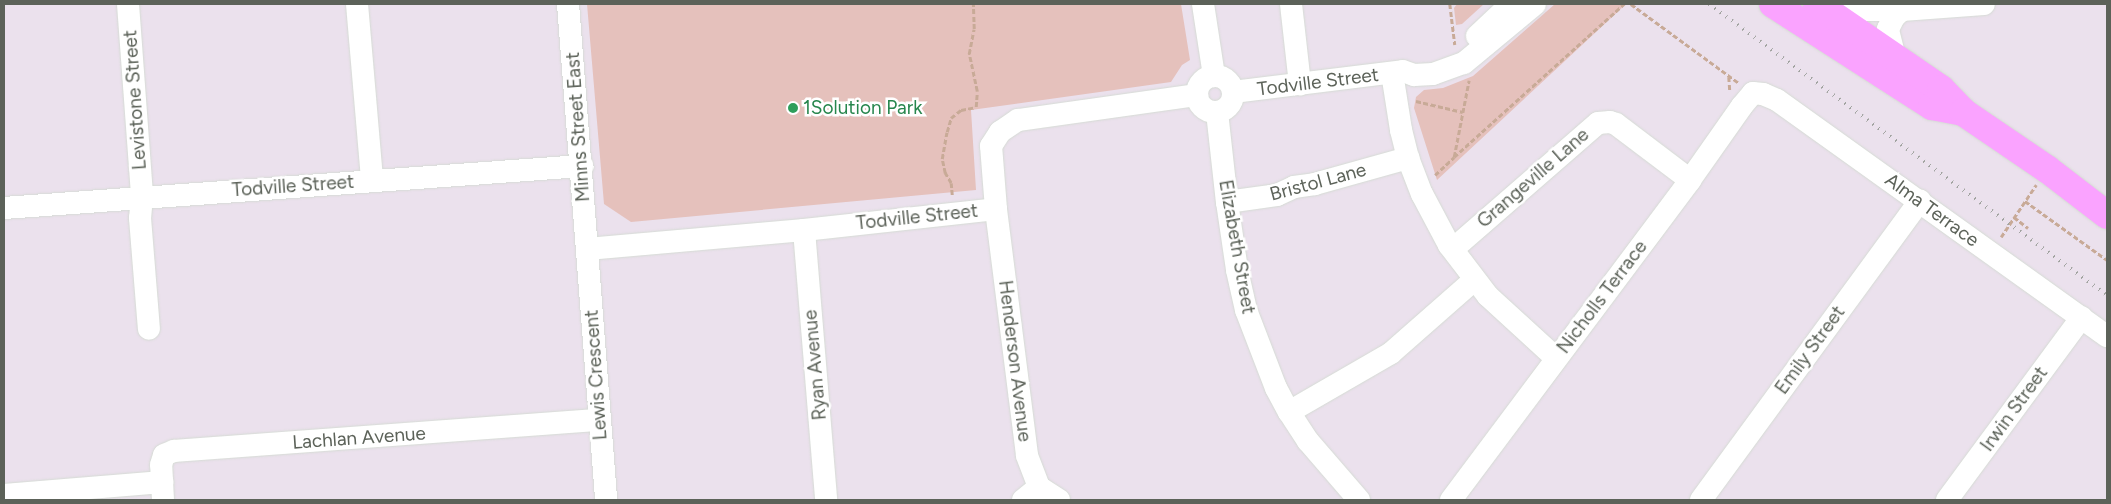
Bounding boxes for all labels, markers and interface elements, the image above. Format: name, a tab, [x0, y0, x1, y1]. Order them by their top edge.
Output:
street label: Levistone Street	[119, 29, 151, 171]
street label: Minns Street East	[561, 51, 595, 203]
street label: Todville Street	[1256, 63, 1380, 101]
place label: 1Solution Park	[803, 97, 922, 119]
marker: 1Solution Park	[787, 102, 799, 114]
street label: Grangeville Lane	[1472, 123, 1594, 233]
street label: Bristol Lane	[1267, 158, 1369, 206]
street label: Alma Terrace	[1881, 168, 1983, 252]
street label: Todville Street	[231, 170, 355, 202]
street label: Elizabeth Street	[1214, 178, 1260, 316]
street label: Todville Street	[855, 199, 979, 235]
street label: Nicholls Terrace	[1552, 236, 1652, 358]
street label: Henderson Avenue	[994, 279, 1036, 443]
street label: Emily Street	[1770, 301, 1850, 399]
street label: Lewis Crescent	[580, 309, 612, 441]
street label: Ryan Avenue	[799, 309, 831, 421]
street label: Irwin Street	[1976, 362, 2052, 456]
street label: Lachlan Avenue	[291, 422, 427, 454]

